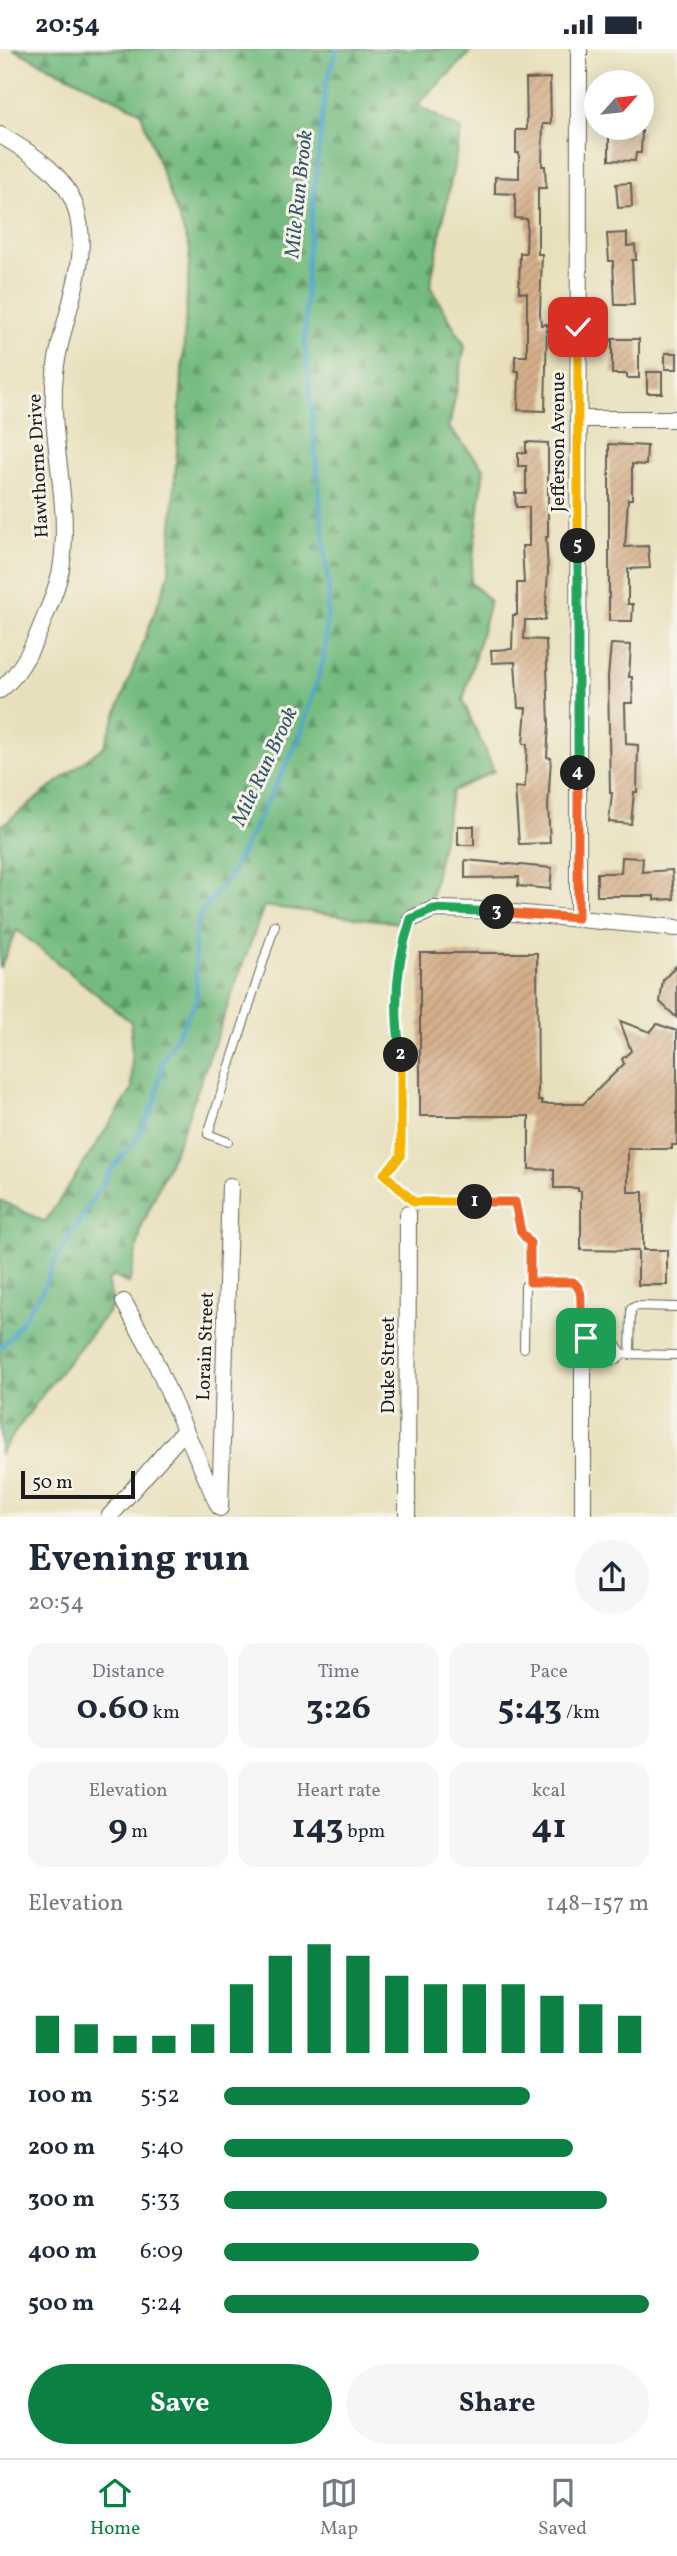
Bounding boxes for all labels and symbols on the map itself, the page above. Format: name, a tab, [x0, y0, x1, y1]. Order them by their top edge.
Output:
north arrow	[584, 70, 654, 140]
water label: Mile Run Brook	[278, 129, 321, 260]
pin	[548, 297, 608, 357]
street label: Jefferson Avenue	[546, 372, 572, 512]
street label: Hawthorne Drive	[22, 393, 56, 539]
pin: 5	[560, 529, 596, 563]
water label: Mile Run Brook	[225, 702, 306, 832]
pin: 4	[560, 755, 596, 791]
pin: 3	[480, 895, 514, 929]
pin: 2	[384, 1037, 418, 1073]
pin: 1	[458, 1185, 492, 1219]
street label: Lorain Street	[191, 1291, 221, 1401]
pin	[556, 1308, 616, 1368]
street label: Duke Street	[376, 1316, 402, 1414]
scale bar	[21, 1468, 135, 1499]

